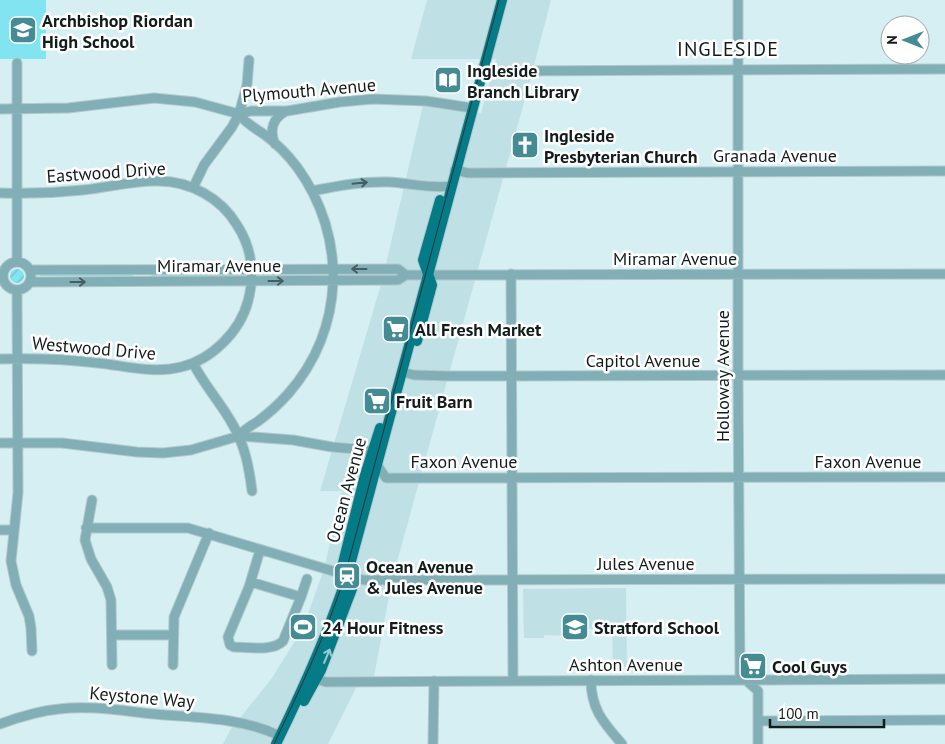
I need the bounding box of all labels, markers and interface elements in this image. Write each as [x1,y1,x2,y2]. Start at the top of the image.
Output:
place label: Archbishop Riordan High School [42,9,193,53]
school or university icon: Archbishop Riordan High School [8,15,38,45]
north arrow [880,15,930,65]
text: N [883,35,901,45]
district label: INGLESIDE [677,36,779,62]
place label: Ingleside Branch Library [467,59,579,103]
library icon: Ingleside Branch Library [433,65,463,95]
street label: Plymouth Avenue [241,73,377,107]
place label: Ingleside Presbyterian Church [544,124,698,168]
church icon: Ingleside Presbyterian Church [510,130,540,160]
street label: Granada Avenue [713,144,837,167]
street label: Eastwood Drive [46,156,166,188]
one-way arrow [351,178,367,188]
street label: Miramar Avenue [613,247,737,270]
street label: Miramar Avenue [157,254,281,277]
one-way arrow [351,264,368,274]
one-way arrow [268,276,284,286]
one-way arrow [70,277,86,287]
street label: Holloway Avenue [711,310,734,442]
supermarket icon: All Fresh Market [381,314,411,344]
place label: All Fresh Market [415,318,542,341]
street label: Westwood Drive [31,331,157,365]
street label: Capitol Avenue [586,349,700,372]
supermarket icon: Fruit Barn [362,386,392,416]
place label: Fruit Barn [396,390,473,413]
street label: Ocean Avenue [321,435,371,545]
street label: Faxon Avenue [410,450,518,473]
street label: Faxon Avenue [814,450,922,473]
street label: Jules Avenue [596,552,695,575]
place label: Ocean Avenue & Jules Avenue [366,555,483,599]
station icon: Ocean Avenue & Jules Avenue [332,561,362,591]
sports icon: 24 Hour Fitness [288,612,318,642]
school or university icon: Stratford School [560,612,590,642]
place label: 24 Hour Fitness [322,616,444,639]
place label: Stratford School [594,616,720,639]
one-way arrow [323,648,332,663]
supermarket icon: Cool Guys [738,651,768,681]
street label: Ashton Avenue [569,653,683,676]
place label: Cool Guys [772,655,848,678]
street label: Keystone Way [89,681,196,713]
scale bar [770,696,884,728]
text: 100 m [778,704,819,723]

